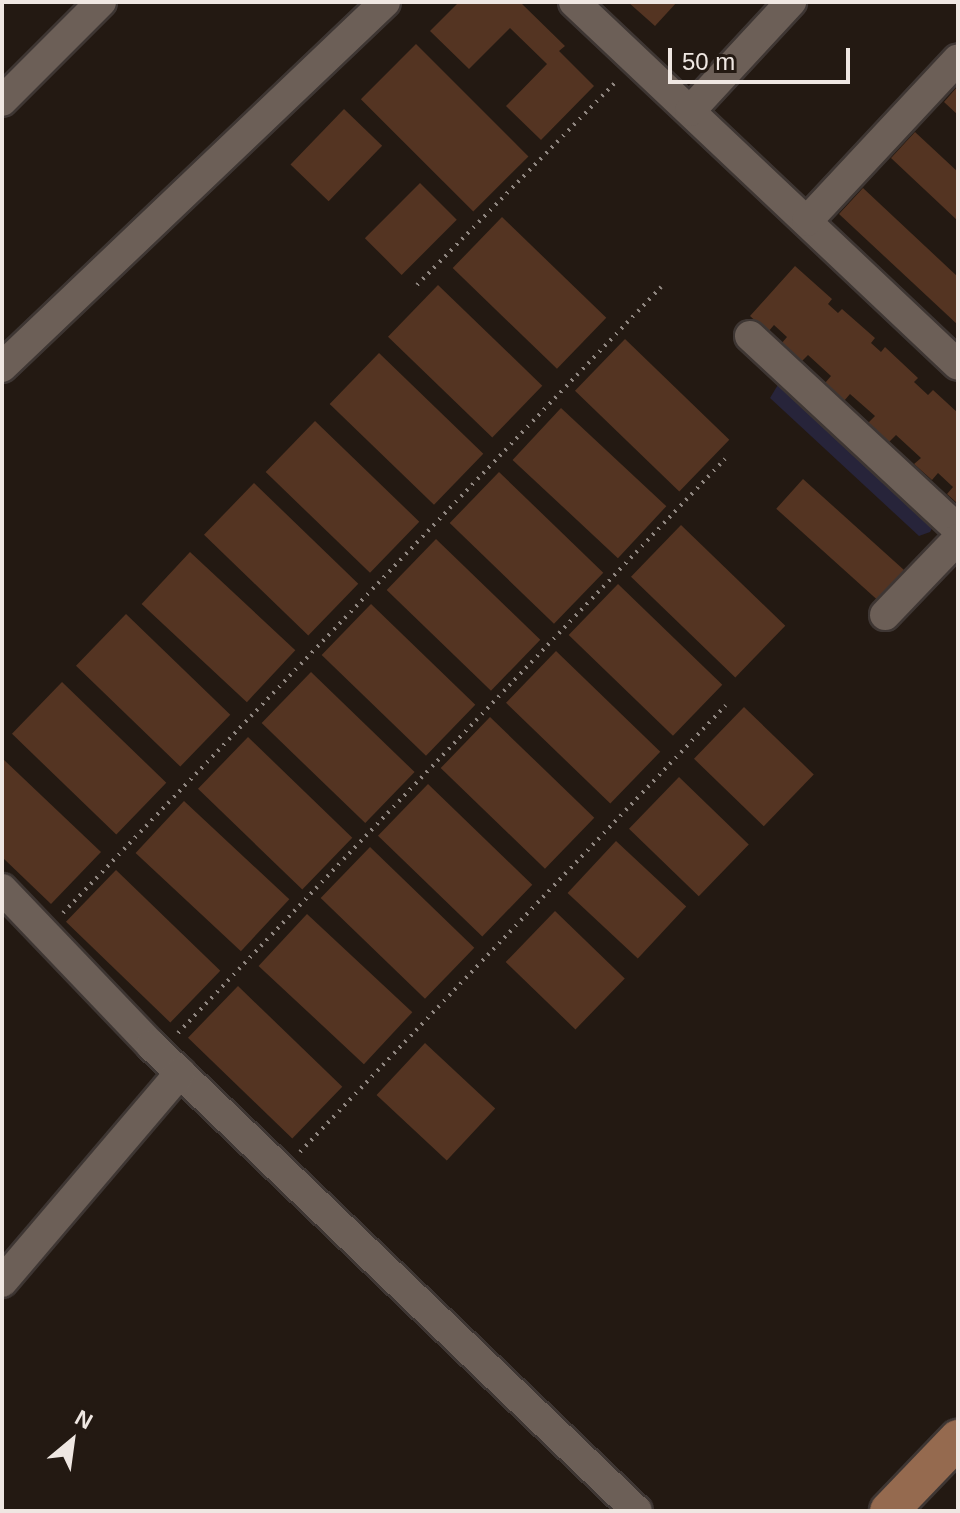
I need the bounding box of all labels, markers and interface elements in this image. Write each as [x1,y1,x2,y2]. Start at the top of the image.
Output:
scale bar [672,32,854,82]
text: 50 m [682,48,735,75]
north arrow [32,1401,112,1481]
text: N [71,1405,97,1434]

